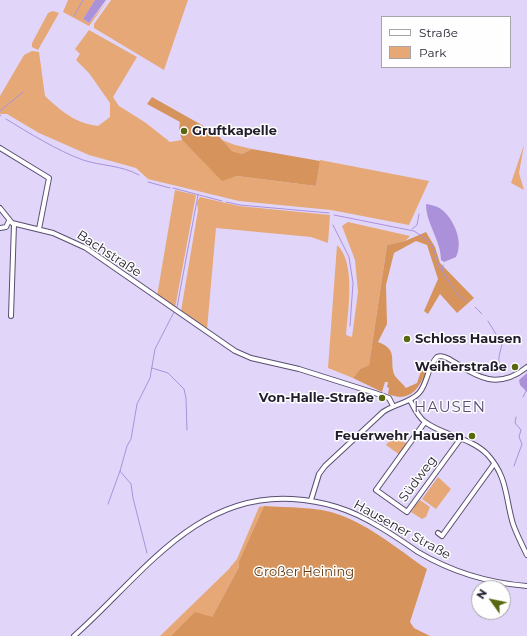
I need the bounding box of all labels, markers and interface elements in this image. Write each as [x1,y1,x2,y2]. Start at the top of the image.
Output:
legend [381,16,511,68]
text: Straße [419,25,458,40]
text: Park [419,45,446,60]
place label: Gruftkapelle [192,123,277,139]
marker: Gruftkapelle [179,126,189,136]
street label: Bachstraße [74,227,144,281]
place label: Schloss Hausen [415,331,521,347]
marker: Schloss Hausen [402,334,412,344]
place label: Weiherstraße [415,359,507,375]
marker: Weiherstraße [510,362,520,372]
place label: Von-Halle-Straße [259,390,374,406]
marker: Von-Halle-Straße [377,393,387,403]
district label: HAUSEN [414,399,486,417]
place label: Feuerwehr Hausen [335,428,464,444]
marker: Feuerwehr Hausen [467,431,477,441]
street label: Südweg [396,453,440,505]
street label: Hausener Straße [351,497,453,563]
park label: Großer Heining [254,564,354,580]
north arrow [471,580,511,620]
text: N [473,586,490,602]

